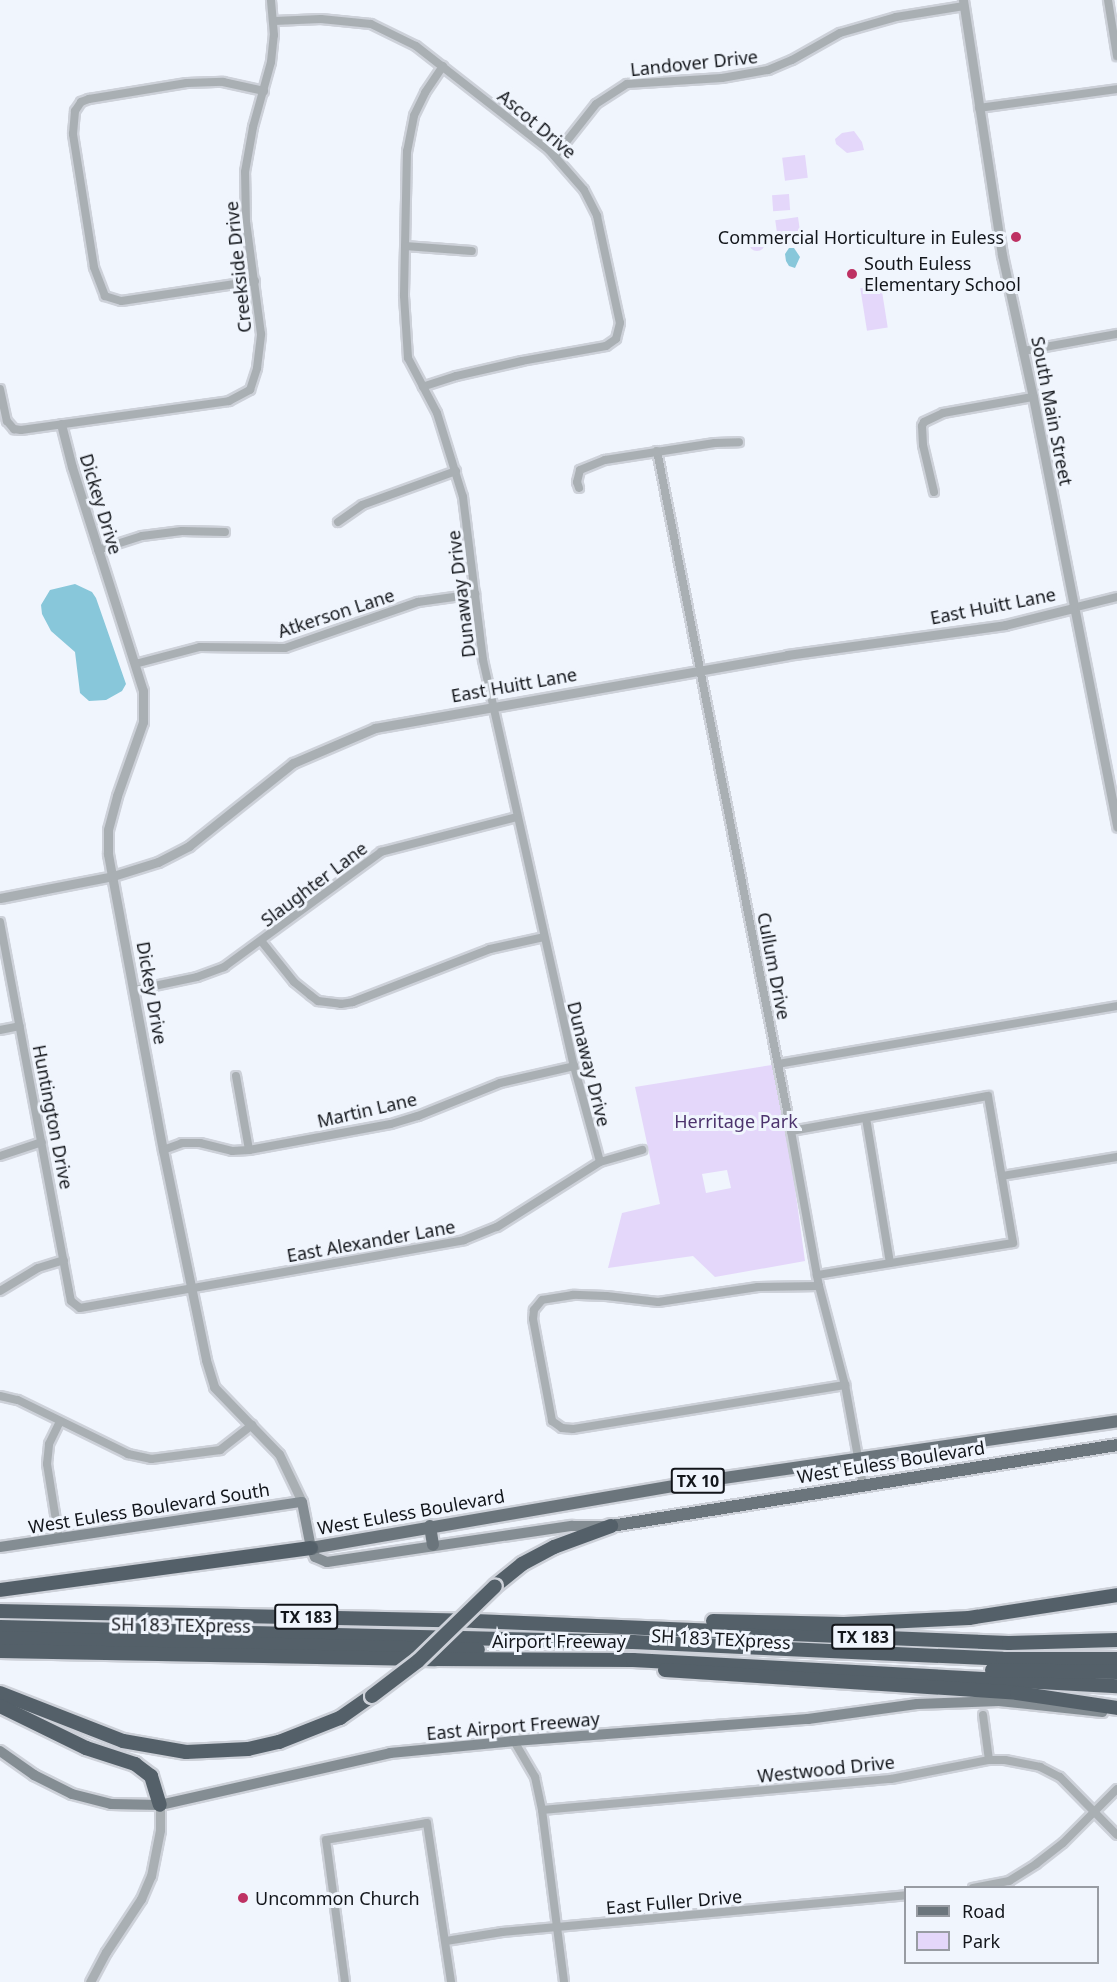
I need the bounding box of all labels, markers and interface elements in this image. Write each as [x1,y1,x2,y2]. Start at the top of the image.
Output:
street label: Landover Drive [629,46,759,80]
street label: Ascot Drive [494,85,580,163]
street label: Creekside Drive [220,200,256,334]
place label: Commercial Horticulture in Euless [718,226,1004,248]
marker: Commercial Horticulture in Euless [1009,230,1023,244]
place label: South Euless Elementary School [864,253,1021,296]
marker: South Euless Elementary School [845,267,859,281]
street label: South Main Street [1027,335,1077,487]
street label: Dickey Drive [75,451,127,557]
street label: Dunaway Drive [442,529,480,659]
street label: East Huitt Lane [928,583,1058,629]
street label: Atkerson Lane [275,584,397,642]
street label: East Huitt Lane [449,663,579,707]
street label: Slaughter Lane [257,837,371,931]
street label: Cullum Drive [753,910,795,1022]
street label: Dickey Drive [132,940,172,1046]
street label: Dunaway Drive [563,999,615,1129]
street label: Huntington Drive [28,1043,78,1191]
street label: Martin Lane [315,1088,419,1132]
park label: Herritage Park [674,1110,798,1132]
street label: East Alexander Lane [285,1216,457,1266]
street label: West Euless Boulevard [796,1436,986,1488]
road number: TX 10 [670,1468,726,1494]
street label: West Euless Boulevard South [27,1478,271,1538]
street label: West Euless Boulevard [316,1485,506,1539]
road number: TX 183 [273,1604,339,1630]
street label: SH 183 TEXpress [111,1613,251,1637]
road number: TX 183 [830,1624,896,1650]
street label: SH 183 TEXpress [651,1625,791,1653]
street label: Airport Freeway [492,1630,626,1652]
street label: East Airport Freeway [425,1708,601,1744]
street label: Westwood Drive [756,1751,896,1787]
street label: East Fuller Drive [605,1885,743,1919]
legend [904,1886,1099,1964]
place label: Uncommon Church [255,1887,420,1909]
marker: Uncommon Church [236,1891,250,1905]
text: Road [962,1899,1005,1923]
text: Park [962,1929,1000,1953]

